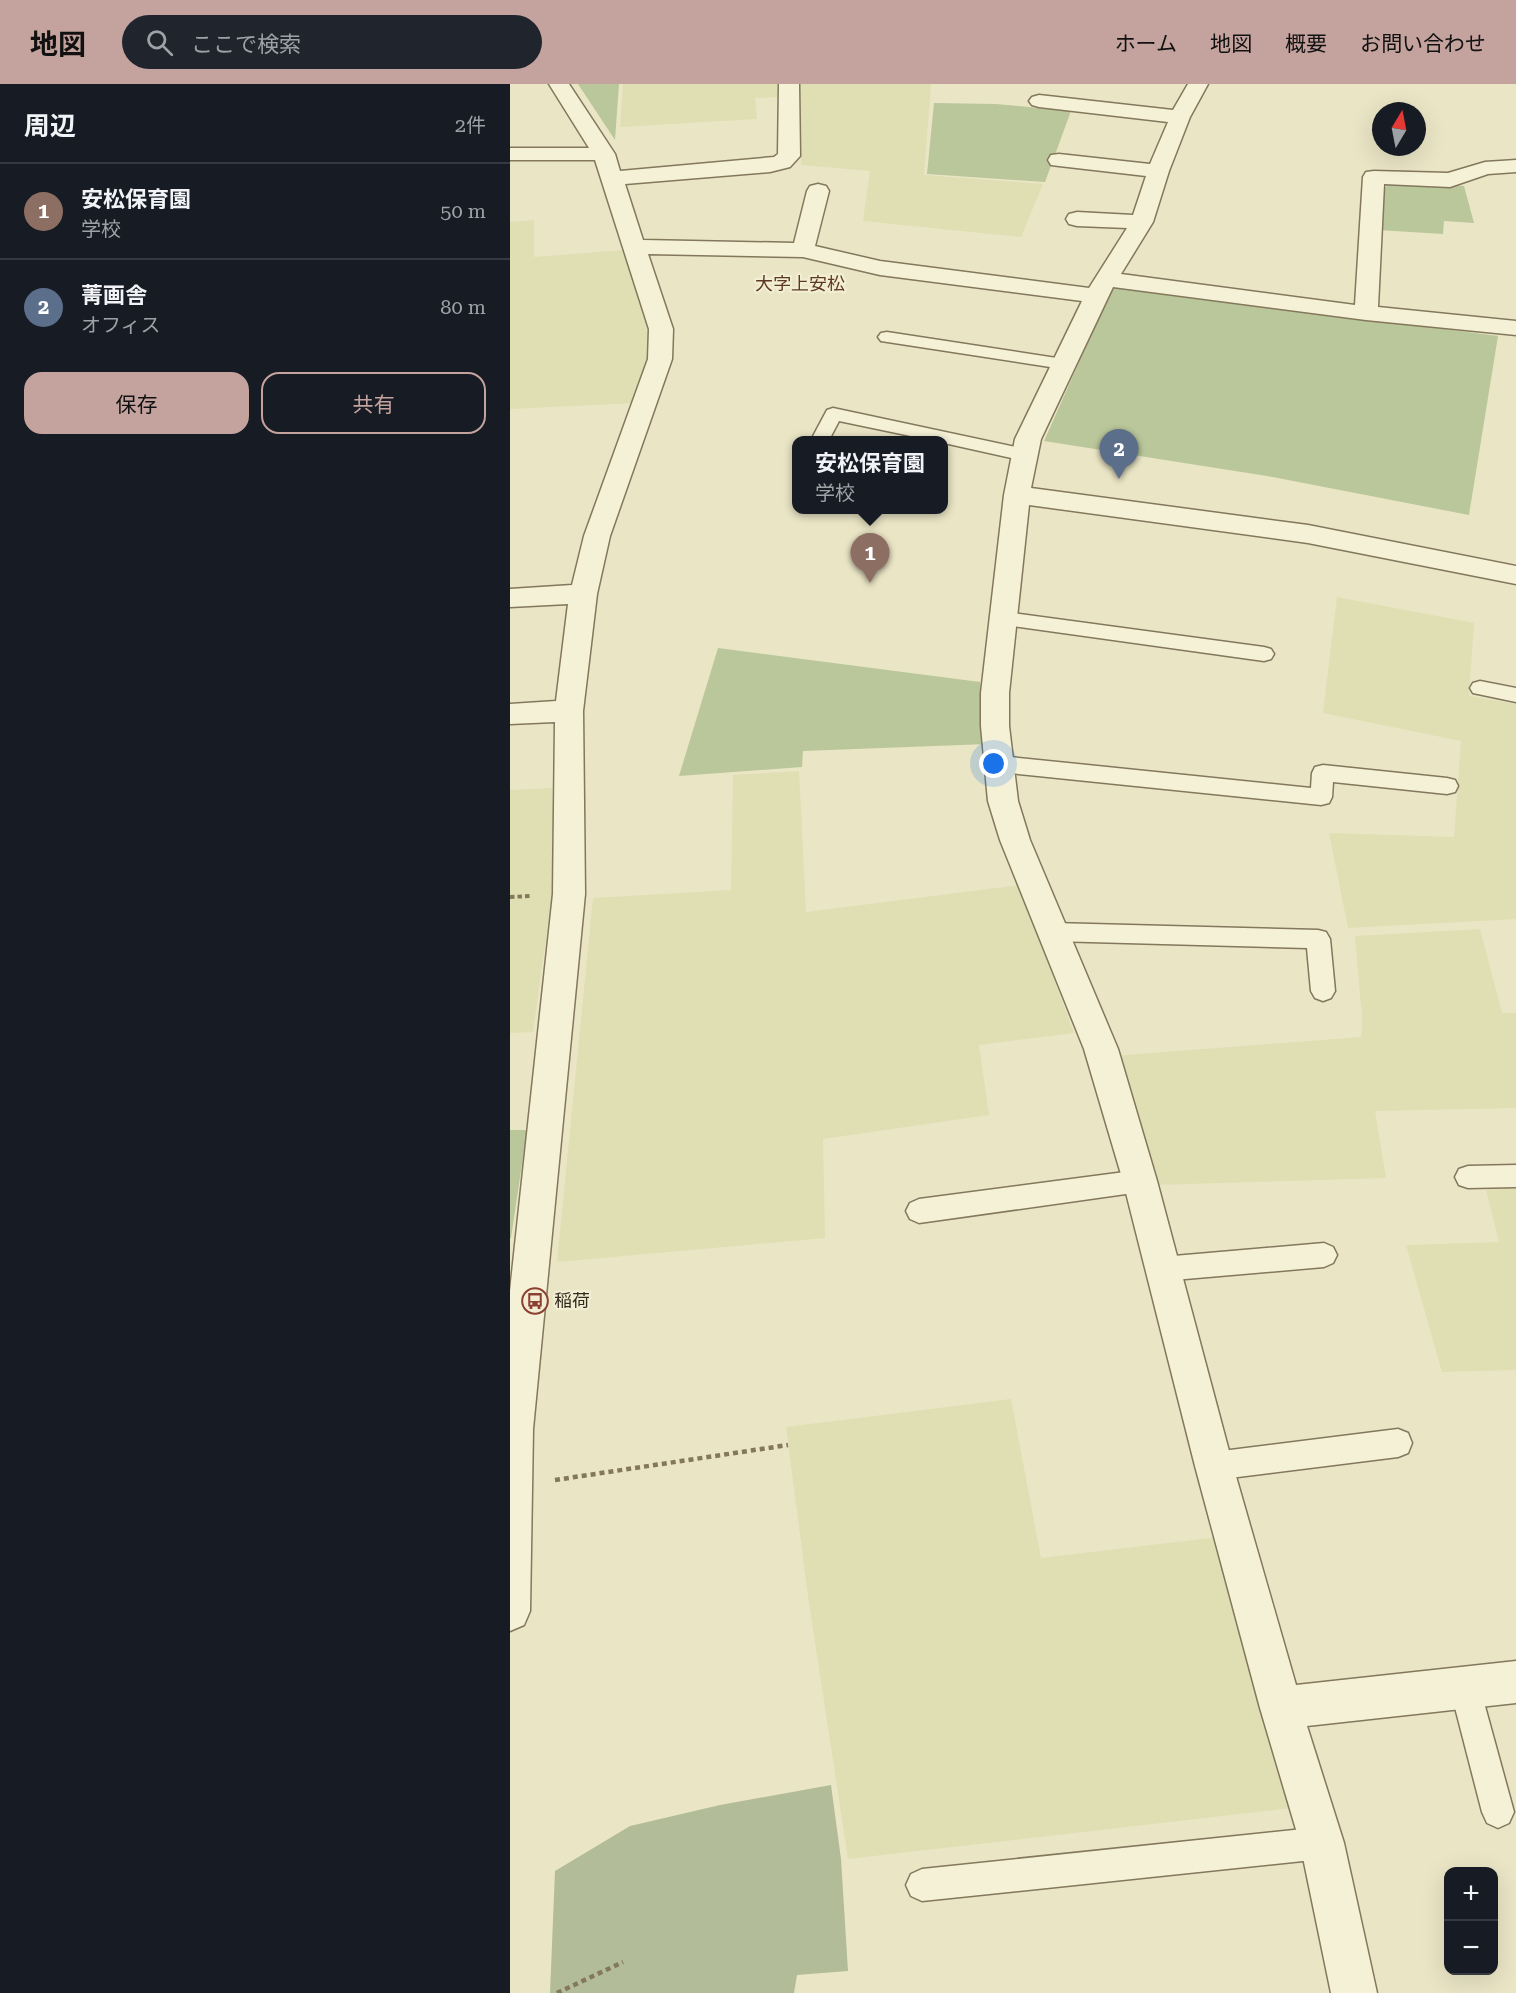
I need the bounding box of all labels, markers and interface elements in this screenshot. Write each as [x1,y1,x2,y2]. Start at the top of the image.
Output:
search box [122,15,542,69]
icon: search [143,26,176,59]
text: 地図 [30,28,86,61]
text: ここで検索 [191,32,301,57]
text: ホーム [1115,32,1177,56]
text: 地図 [1210,32,1252,56]
text: 概要 [1285,32,1327,56]
text: お問い合わせ [1360,32,1486,56]
north arrow [1372,102,1426,156]
text: 周辺 [24,111,76,141]
text: 2件 [455,113,486,137]
text: 安松保育園 [81,187,191,212]
text: 1 [38,199,49,223]
text: 50 m [440,199,486,223]
text: 学校 [81,217,121,241]
district label: 大字上安松 [755,273,845,294]
text: 菁画舎 [81,283,147,308]
text: 2 [38,295,49,319]
text: 80 m [440,295,486,319]
text: オフィス [81,313,161,337]
button: 保存 [24,372,249,434]
button: 共有 [261,372,486,434]
pin: 2 [1100,430,1138,479]
popup [792,436,948,514]
text: 安松保育園 [815,451,925,476]
text: 学校 [815,481,855,505]
pin: 1 [850,534,890,583]
your location [979,749,1008,778]
bus stop icon: 稲荷 [520,1286,550,1316]
place label: 稲荷 [554,1290,590,1311]
map controls [1444,1867,1498,1975]
button: + [1444,1867,1498,1921]
button: − [1444,1921,1498,1975]

